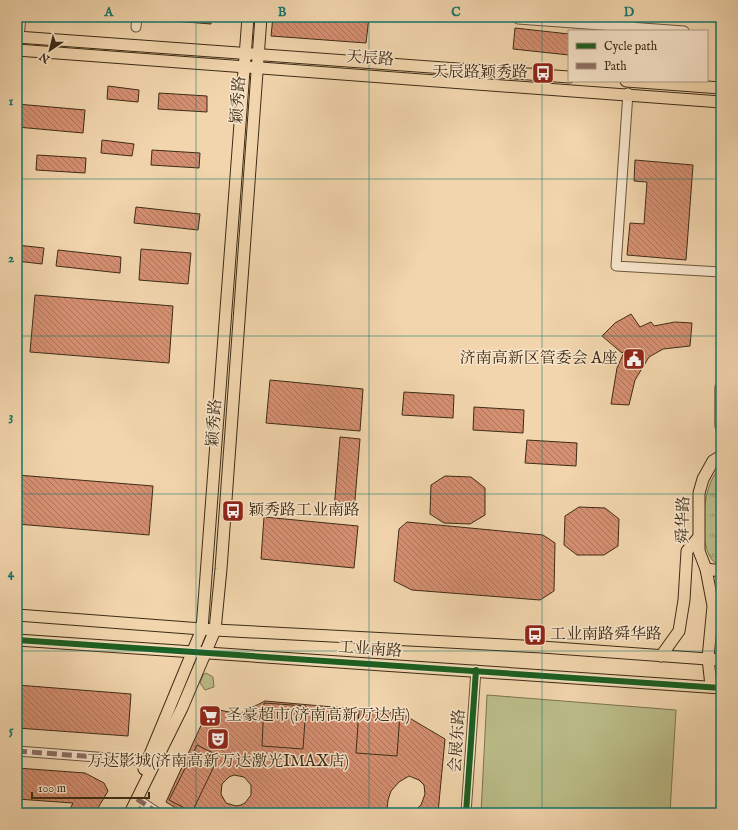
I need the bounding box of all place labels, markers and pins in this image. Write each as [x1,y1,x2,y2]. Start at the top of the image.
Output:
bus stop icon: 天辰路颖秀路 [530,60,556,86]
place label: 天辰路颖秀路 [432,63,528,83]
public building icon: 济南高新区管委会 A座 [621,346,647,372]
place label: 济南高新区管委会 A座 [460,349,618,369]
bus stop icon: 颖秀路工业南路 [220,498,246,524]
place label: 颖秀路工业南路 [248,501,360,521]
bus stop icon: 工业南路舜华路 [522,622,548,648]
place label: 工业南路舜华路 [550,625,662,645]
supermarket icon: 圣豪超市(济南高新万达店) [197,703,223,729]
place label: 圣豪超市(济南高新万达店) [226,706,410,726]
theatre icon: 万达影城(济南高新万达激光IMAX店) [205,726,231,752]
place label: 万达影城(济南高新万达激光IMAX店) [87,752,349,772]

